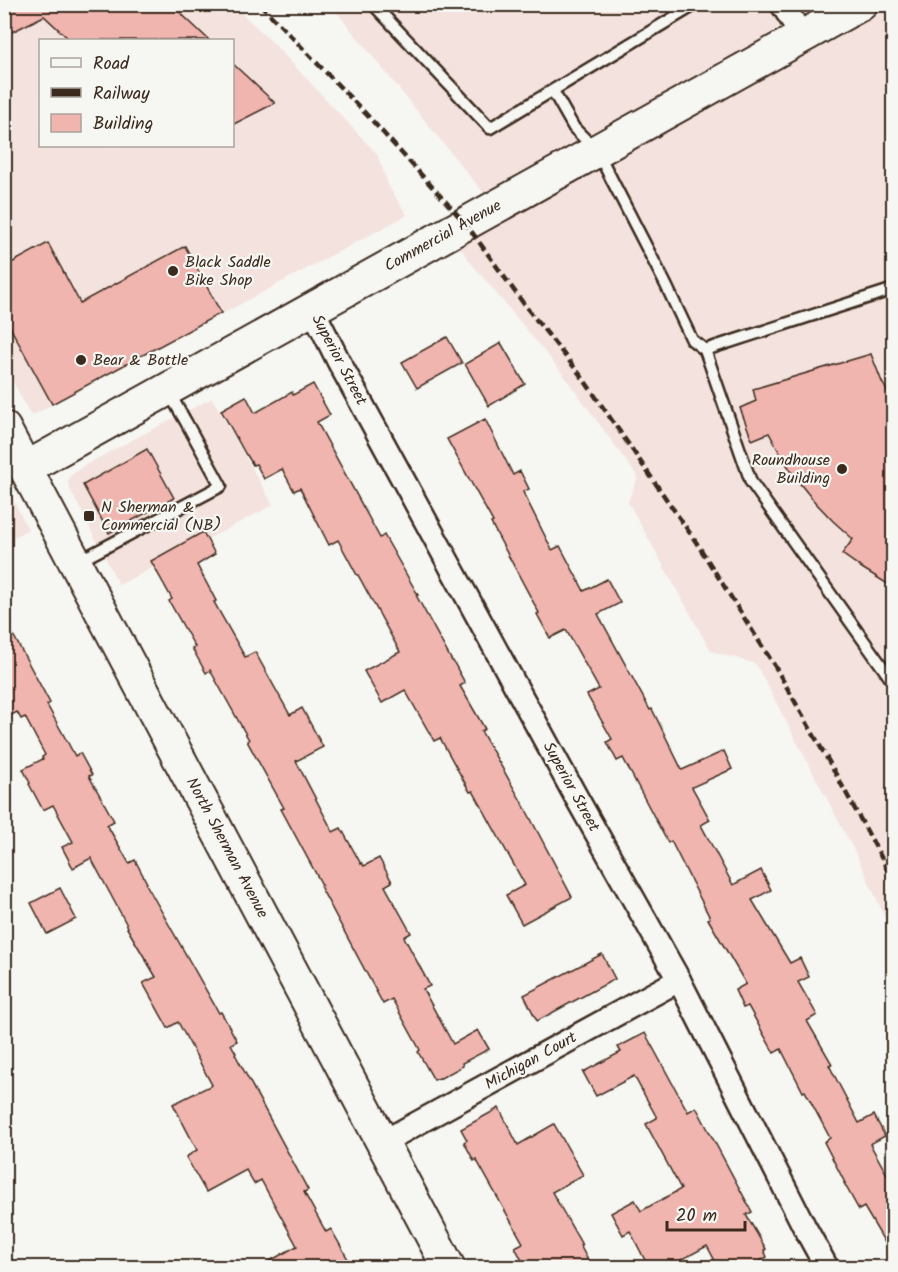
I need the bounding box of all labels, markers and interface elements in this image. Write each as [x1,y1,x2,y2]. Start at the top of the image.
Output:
legend [39,39,234,147]
text: Road [93,50,130,79]
text: Railway [93,80,150,109]
text: Building [93,110,153,139]
street label: Commercial Avenue [380,193,506,279]
place label: Black Saddle Bike Shop [185,250,271,293]
marker: Black Saddle Bike Shop [166,264,180,278]
street label: Superior Street [305,310,374,411]
place label: Bear & Bottle [93,348,188,373]
marker: Bear & Bottle [74,353,88,367]
place label: Roundhouse Building [752,448,830,491]
marker: Roundhouse Building [835,462,849,476]
place label: N Sherman & Commercial (NB) [101,495,221,538]
marker: N Sherman & Commercial (NB) [82,509,96,523]
street label: Superior Street [536,737,606,837]
street label: North Sherman Avenue [179,773,275,923]
street label: Michigan Court [480,1025,582,1097]
scale bar [667,1194,745,1232]
text: 20 m [676,1202,717,1231]

